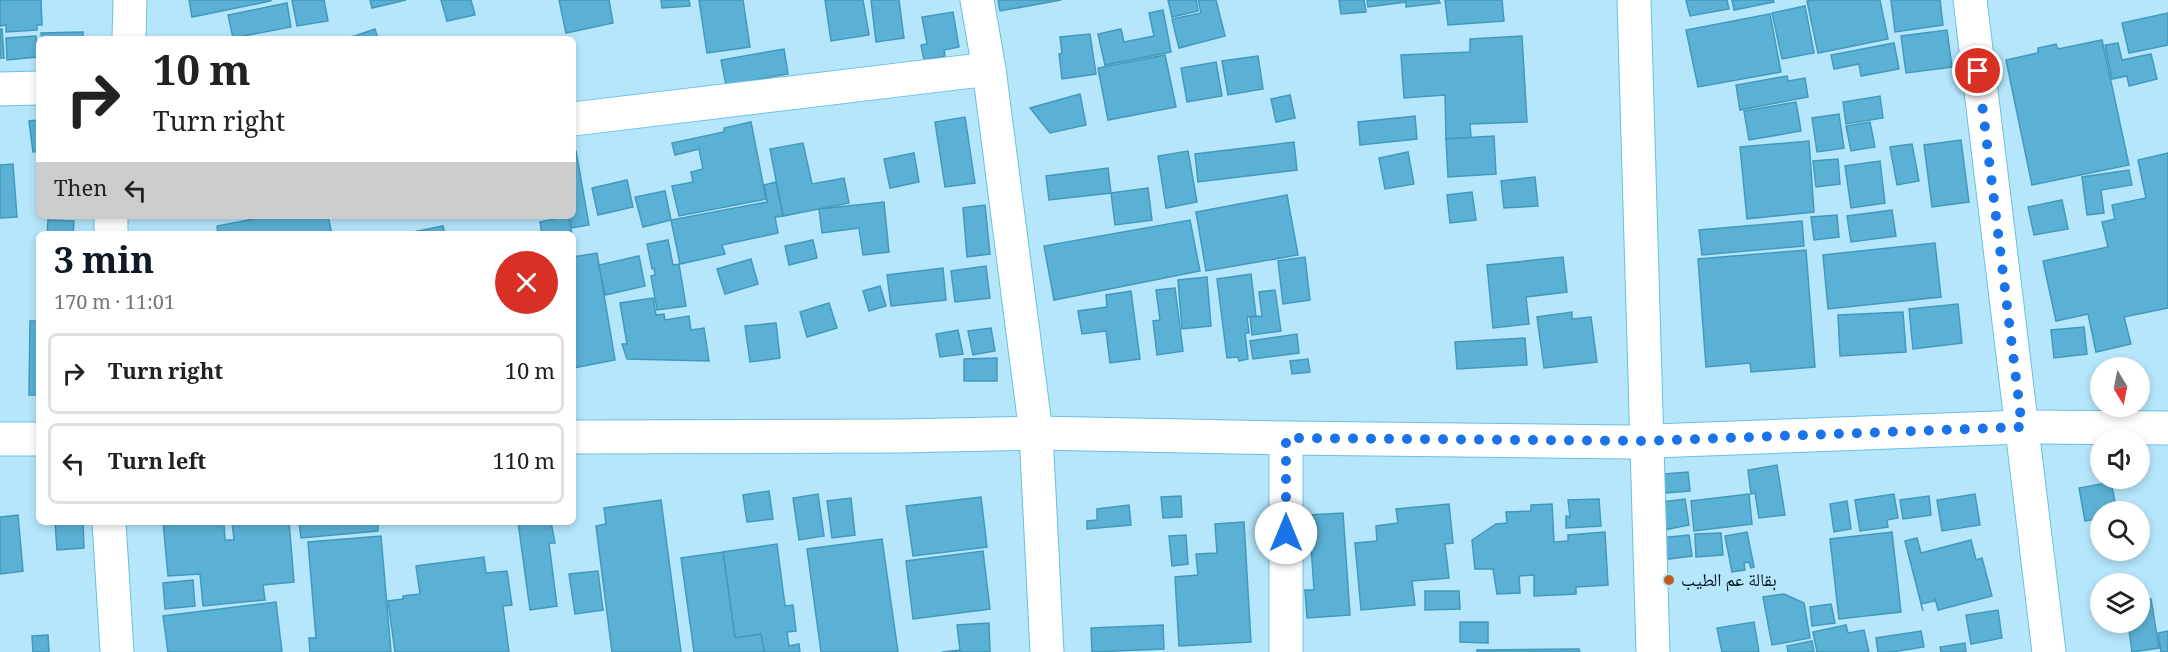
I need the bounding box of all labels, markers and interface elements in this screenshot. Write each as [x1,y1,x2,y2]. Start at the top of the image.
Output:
text: 10 m [153,40,251,112]
pin [1952,45,2003,96]
icon: arrive [1961,54,1994,87]
icon: right [54,60,132,138]
text: Turn right [153,102,285,148]
text: Then [54,172,107,210]
icon: left [119,174,152,207]
text: 3 min [54,235,154,296]
button: close [495,251,558,314]
text: 170 m · 11:01 [54,288,175,322]
text: Turn right [108,355,223,393]
text: 10 m [505,355,555,393]
icon: right [57,357,90,390]
north arrow [2090,357,2150,417]
map controls [2090,357,2150,633]
button: sound [2090,429,2150,489]
text: Turn left [108,445,206,483]
text: 110 m [492,445,555,483]
icon: left [57,447,90,480]
position arrow [1254,501,1318,565]
button: search [2090,501,2150,561]
place label: بقالة عم الطيب [1681,567,1777,597]
marker: بقالة عم الطيب [1662,573,1676,587]
button: layers [2090,573,2150,633]

